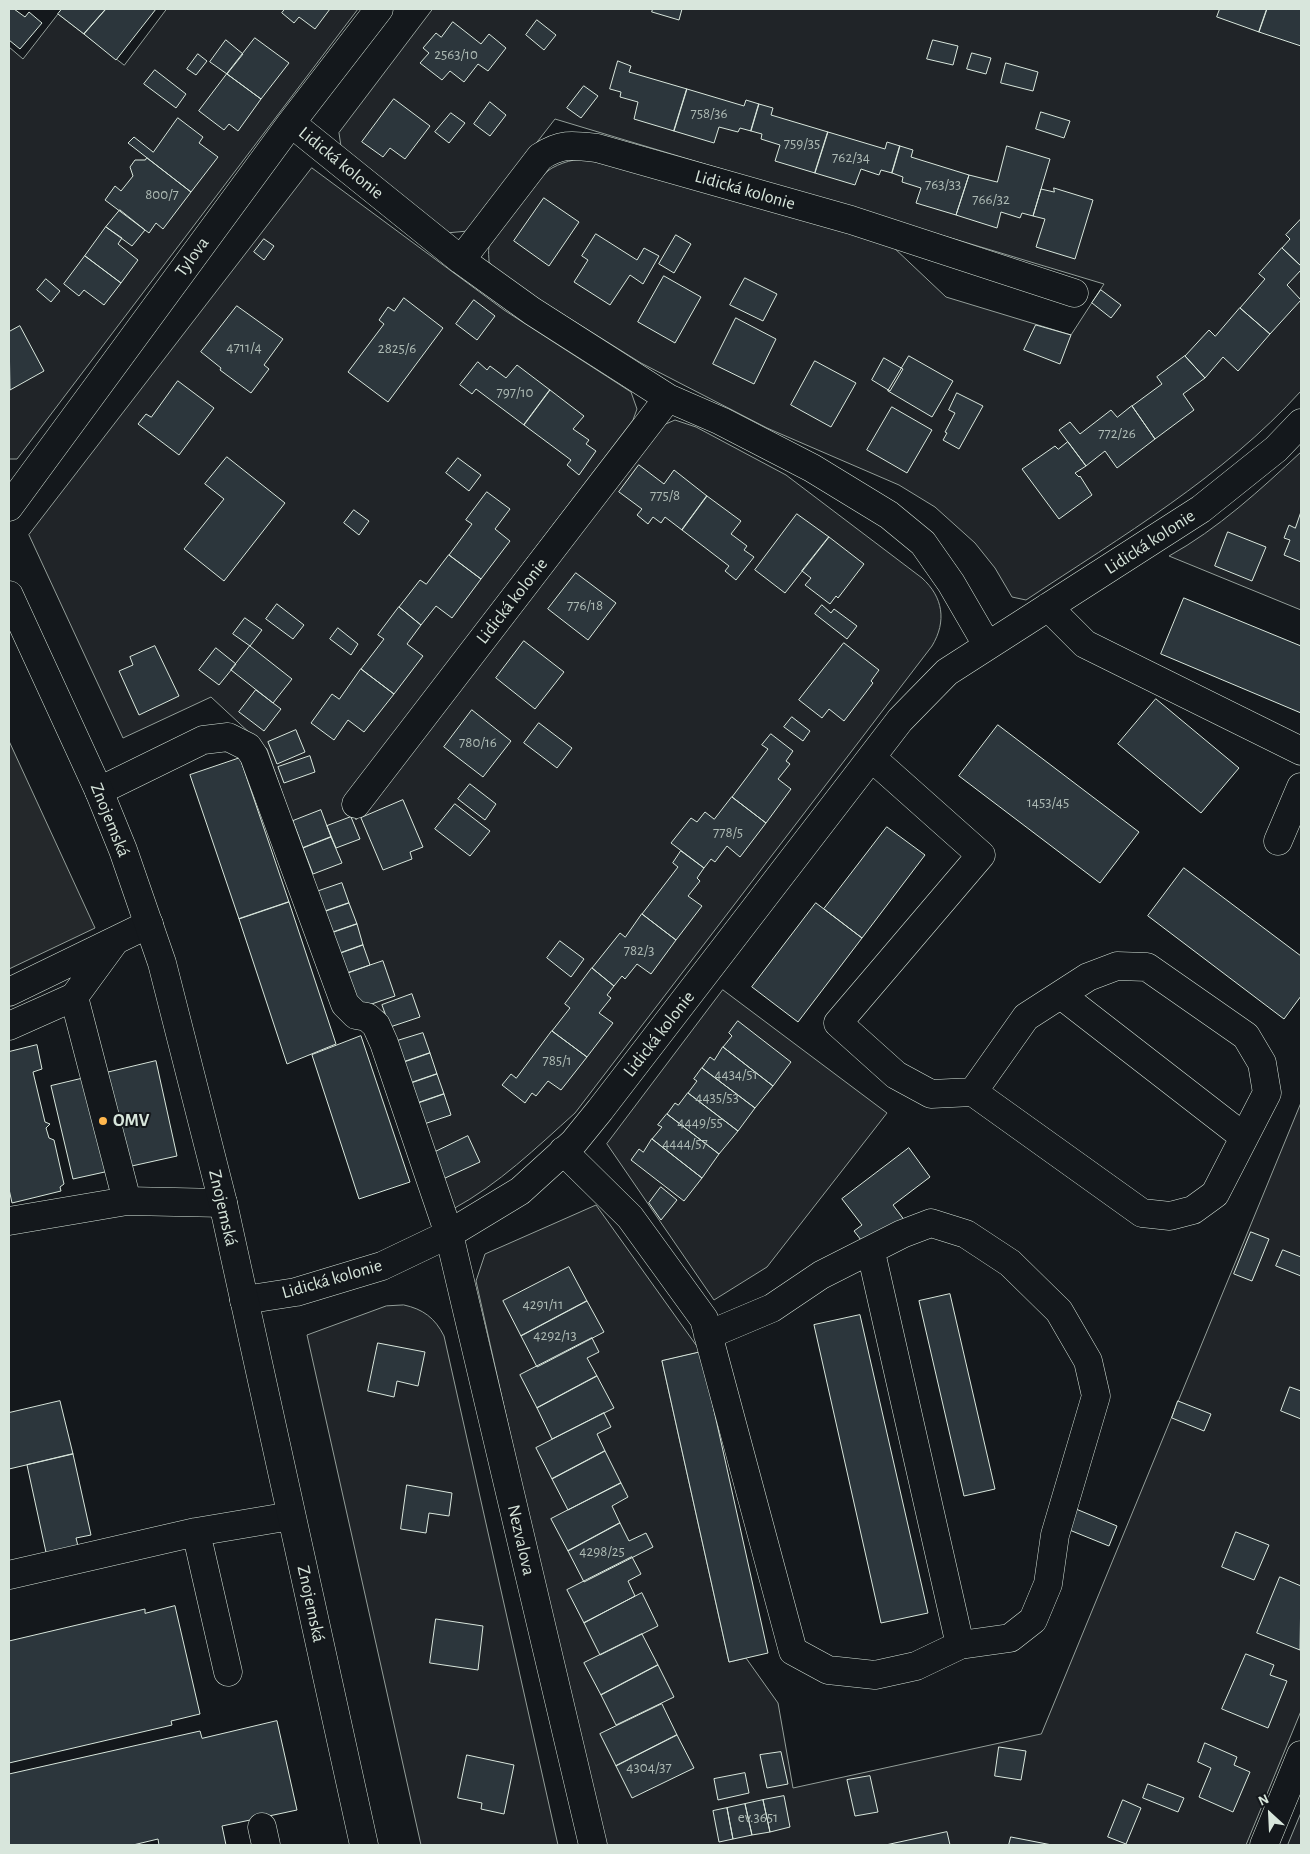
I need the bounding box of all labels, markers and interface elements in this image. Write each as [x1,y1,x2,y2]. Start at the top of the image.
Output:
house number: 2563/10 [434,45,478,63]
house number: 758/36 [690,104,728,122]
street label: Lidická kolonie [294,122,388,204]
house number: 759/35 [784,134,820,152]
house number: 762/34 [832,148,870,166]
street label: Lidická kolonie [692,165,798,215]
house number: 763/33 [925,175,961,193]
house number: 800/7 [145,185,179,203]
house number: 766/32 [972,190,1010,208]
street label: Tylova [170,233,214,281]
house number: 4711/4 [226,338,262,356]
house number: 2825/6 [378,339,416,357]
house number: 797/10 [497,383,533,401]
house number: 772/26 [1098,424,1136,442]
house number: 775/8 [650,486,680,504]
street label: Lidická kolonie [1101,505,1199,579]
street label: Lidická kolonie [472,554,552,648]
house number: 776/18 [567,596,603,614]
house number: 780/16 [459,733,497,751]
street label: Znojemská [85,780,135,860]
house number: 1453/45 [1027,793,1069,811]
house number: 778/5 [713,823,743,841]
house number: 782/3 [624,941,654,959]
street label: Lidická kolonie [619,987,699,1081]
house number: 785/1 [542,1051,572,1069]
house number: 4434/51 [714,1065,758,1083]
house number: 4435/53 [695,1088,739,1106]
place label: OMV [113,1110,149,1132]
house number: 4449/55 [677,1113,723,1131]
marker: OMV [97,1115,109,1127]
house number: 4444/57 [662,1134,708,1152]
street label: Znojemská [204,1168,242,1248]
street label: Lidická kolonie [279,1254,385,1304]
house number: 4291/11 [523,1295,563,1313]
house number: 4292/13 [533,1326,577,1344]
street label: Nezvalova [502,1503,540,1577]
house number: 4298/25 [579,1542,625,1560]
street label: Znojemská [292,1564,330,1644]
house number: 4304/37 [626,1758,672,1776]
north arrow [1245,1789,1295,1839]
text: N [1256,1792,1271,1809]
house number: ev.3651 [738,1808,778,1826]

